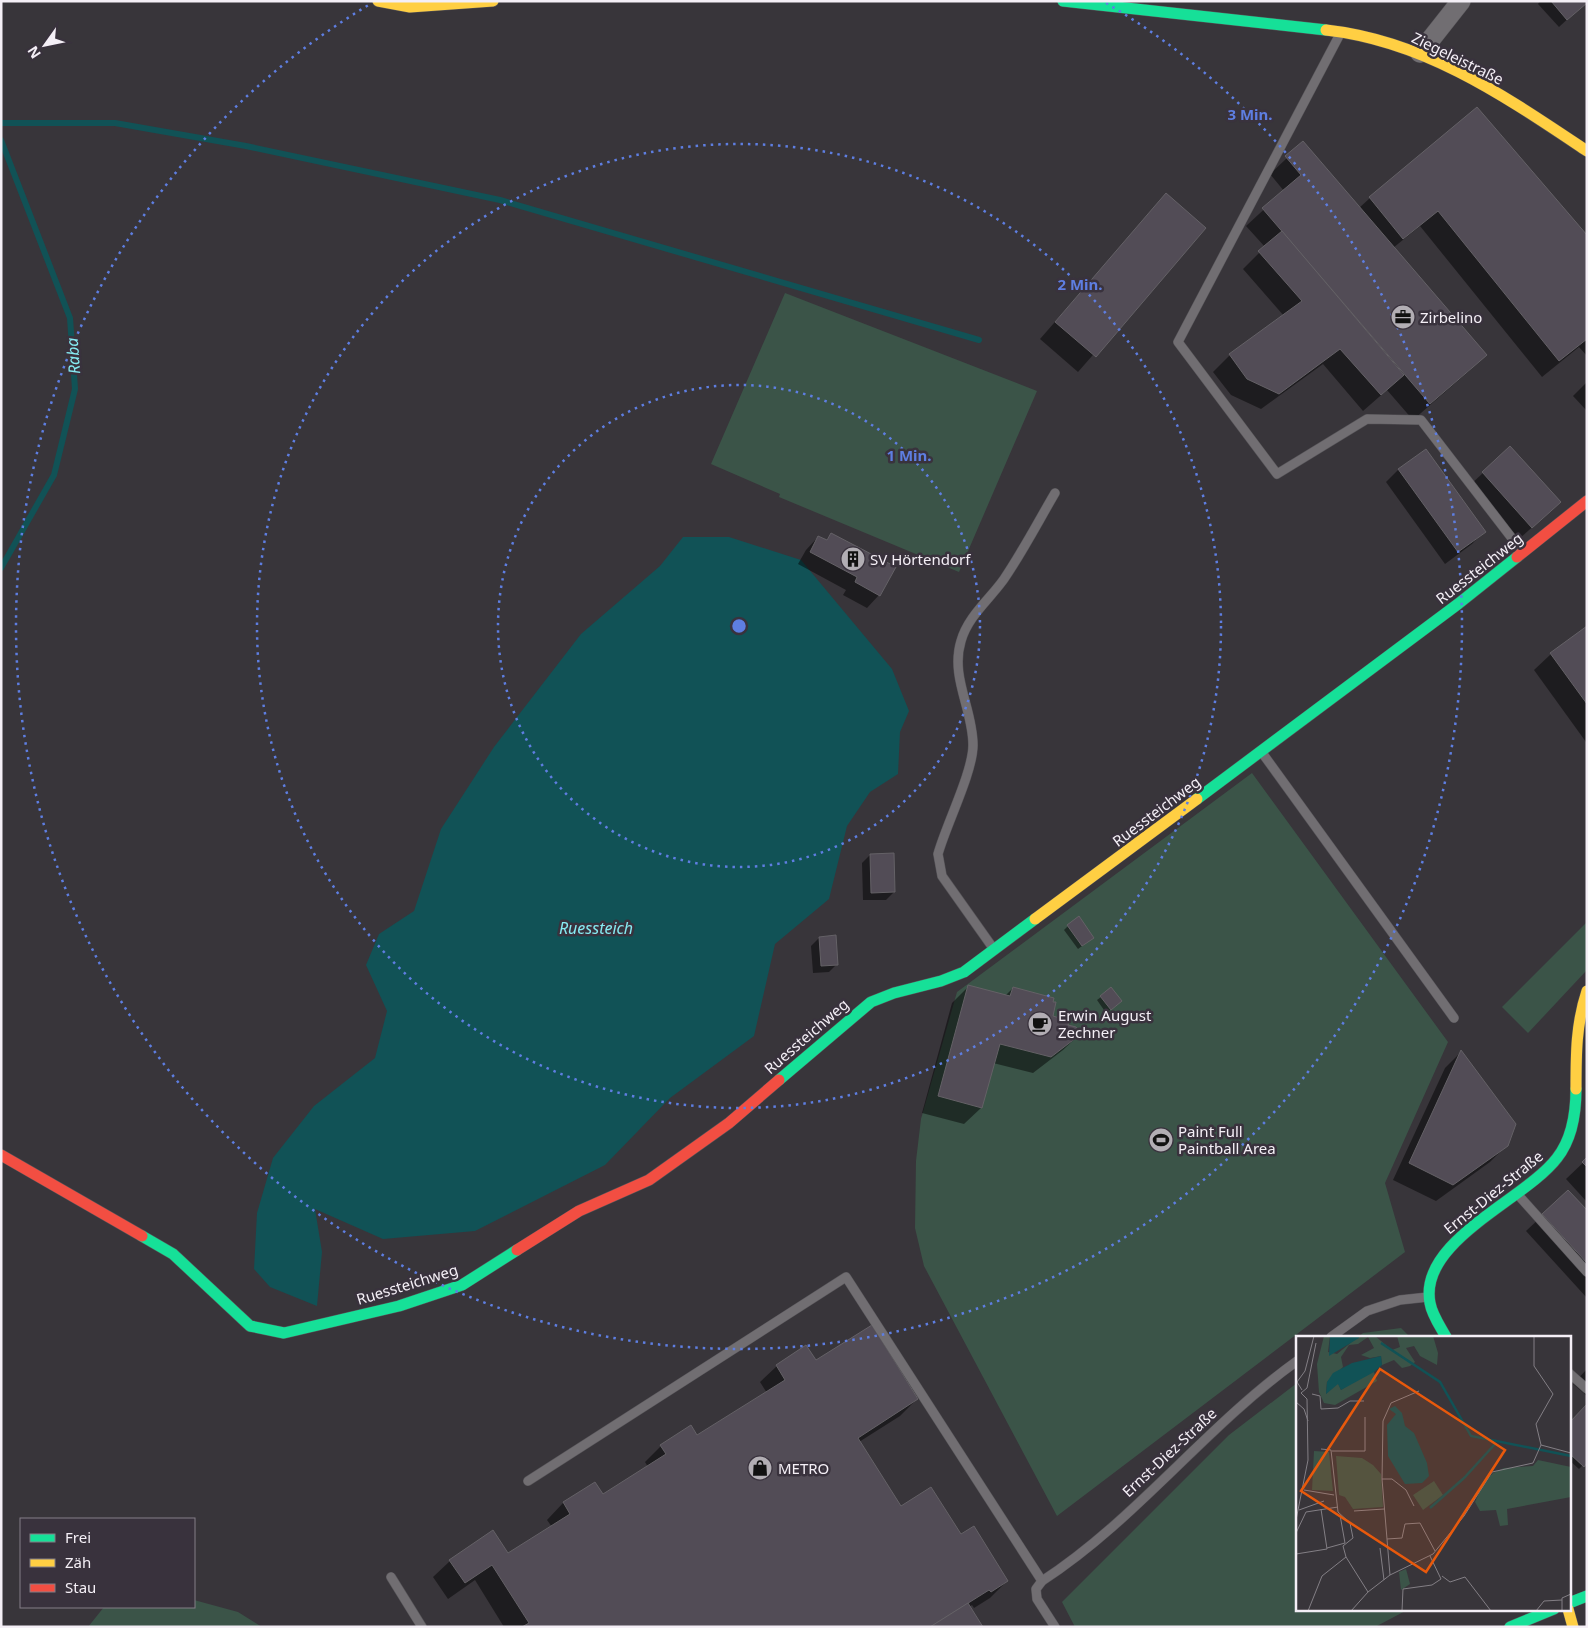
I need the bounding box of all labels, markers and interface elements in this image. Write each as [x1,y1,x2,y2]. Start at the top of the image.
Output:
north arrow [20,20,70,70]
street label: Ziegeleistraße [1409,27,1507,89]
text: N [23,42,45,62]
text: 3 Min. [1227,104,1273,124]
text: 2 Min. [1057,274,1103,294]
office icon: Zirbelino [1390,304,1416,330]
place label: Zirbelino [1420,307,1482,327]
water label: Raba [61,337,85,375]
text: 1 Min. [886,445,932,465]
street label: Ruessteichweg [1431,528,1527,608]
building icon: SV Hörtendorf [840,546,866,572]
place label: SV Hörtendorf [870,549,971,569]
centre of rings [730,617,748,635]
street label: Ruessteichweg [1108,771,1204,851]
water label: Ruessteich [559,917,633,939]
street label: Ruessteichweg [760,994,852,1078]
place label: Erwin August Zechner [1058,1005,1152,1042]
cafe icon: Erwin August Zechner [1027,1011,1053,1037]
place label: Paint Full Paintball Area [1178,1121,1276,1158]
sports icon: Paint Full Paintball Area [1148,1127,1174,1153]
street label: Ernst-Diez-Straße [1439,1146,1547,1238]
street label: Ruessteichweg [354,1259,460,1309]
inset map [1296,1336,1570,1610]
street label: Ernst-Diez-Straße [1118,1403,1220,1501]
shop icon: METRO [747,1455,773,1481]
place label: METRO [778,1458,829,1478]
legend [20,1518,195,1608]
text: Frei [65,1527,91,1547]
text: Zäh [65,1552,91,1572]
text: Stau [65,1577,96,1597]

